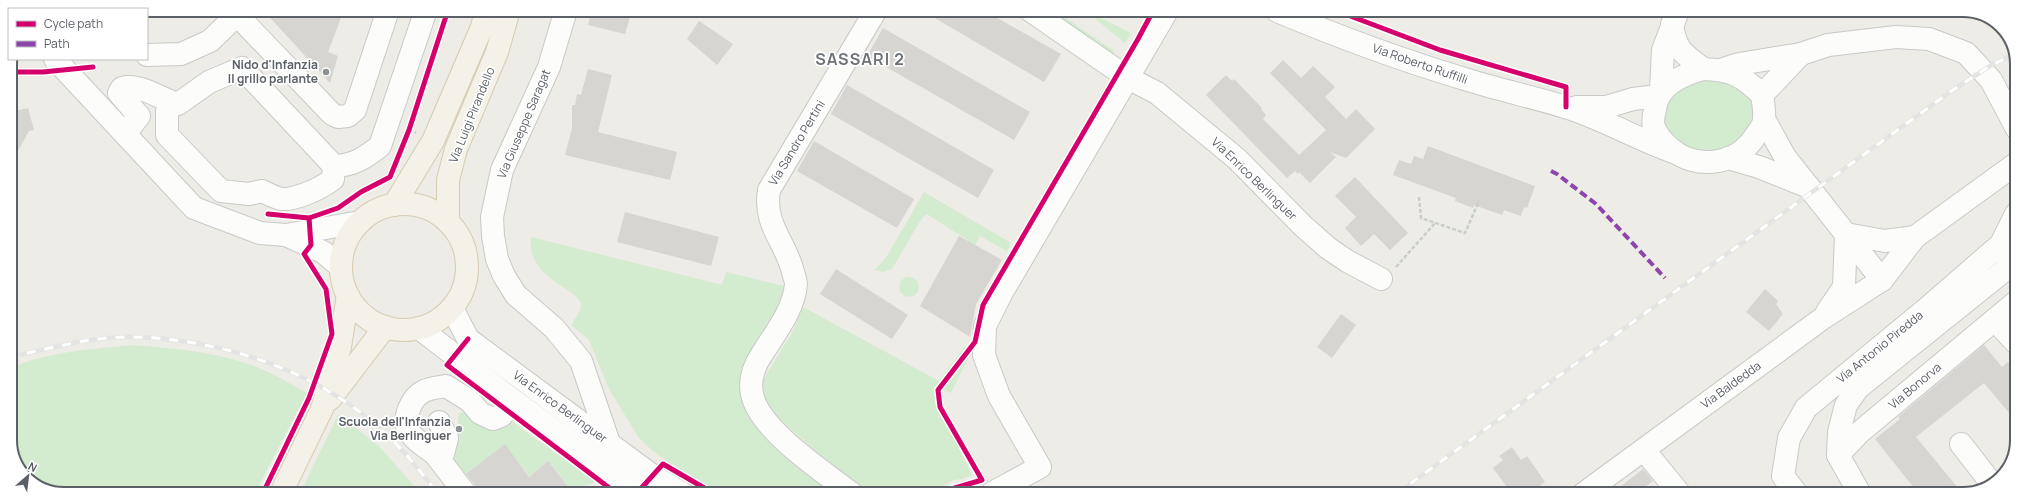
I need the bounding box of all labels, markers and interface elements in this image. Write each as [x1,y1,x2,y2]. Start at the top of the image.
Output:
legend [8,8,148,60]
text: Cycle path [44,15,103,32]
text: Path [44,35,70,52]
street label: Via Roberto Ruffilli [1370,39,1470,88]
district label: SASSARI 2 [815,48,905,70]
place label: Nido d'Infanzia Il grillo parlante [228,56,318,87]
street label: Via Luigi Pirandello [445,64,499,165]
street label: Via Giuseppe Saragat [493,66,554,181]
marker: Nido d'Infanzia Il grillo parlante [321,67,331,77]
street label: Via Sandro Pertini [764,97,829,189]
street label: Via Enrico Berlinguer [1208,133,1301,224]
street label: Via Antonio Piredda [1833,306,1927,387]
street label: Via Baldedda [1697,357,1764,412]
street label: Via Bonorva [1885,358,1945,413]
street label: Via Enrico Berlinguer [510,367,612,447]
place label: Scuola dell'Infanzia Via Berlinguer [338,413,451,444]
marker: Scuola dell'Infanzia Via Berlinguer [454,424,464,434]
north arrow [8,456,48,496]
text: N [26,458,40,475]

